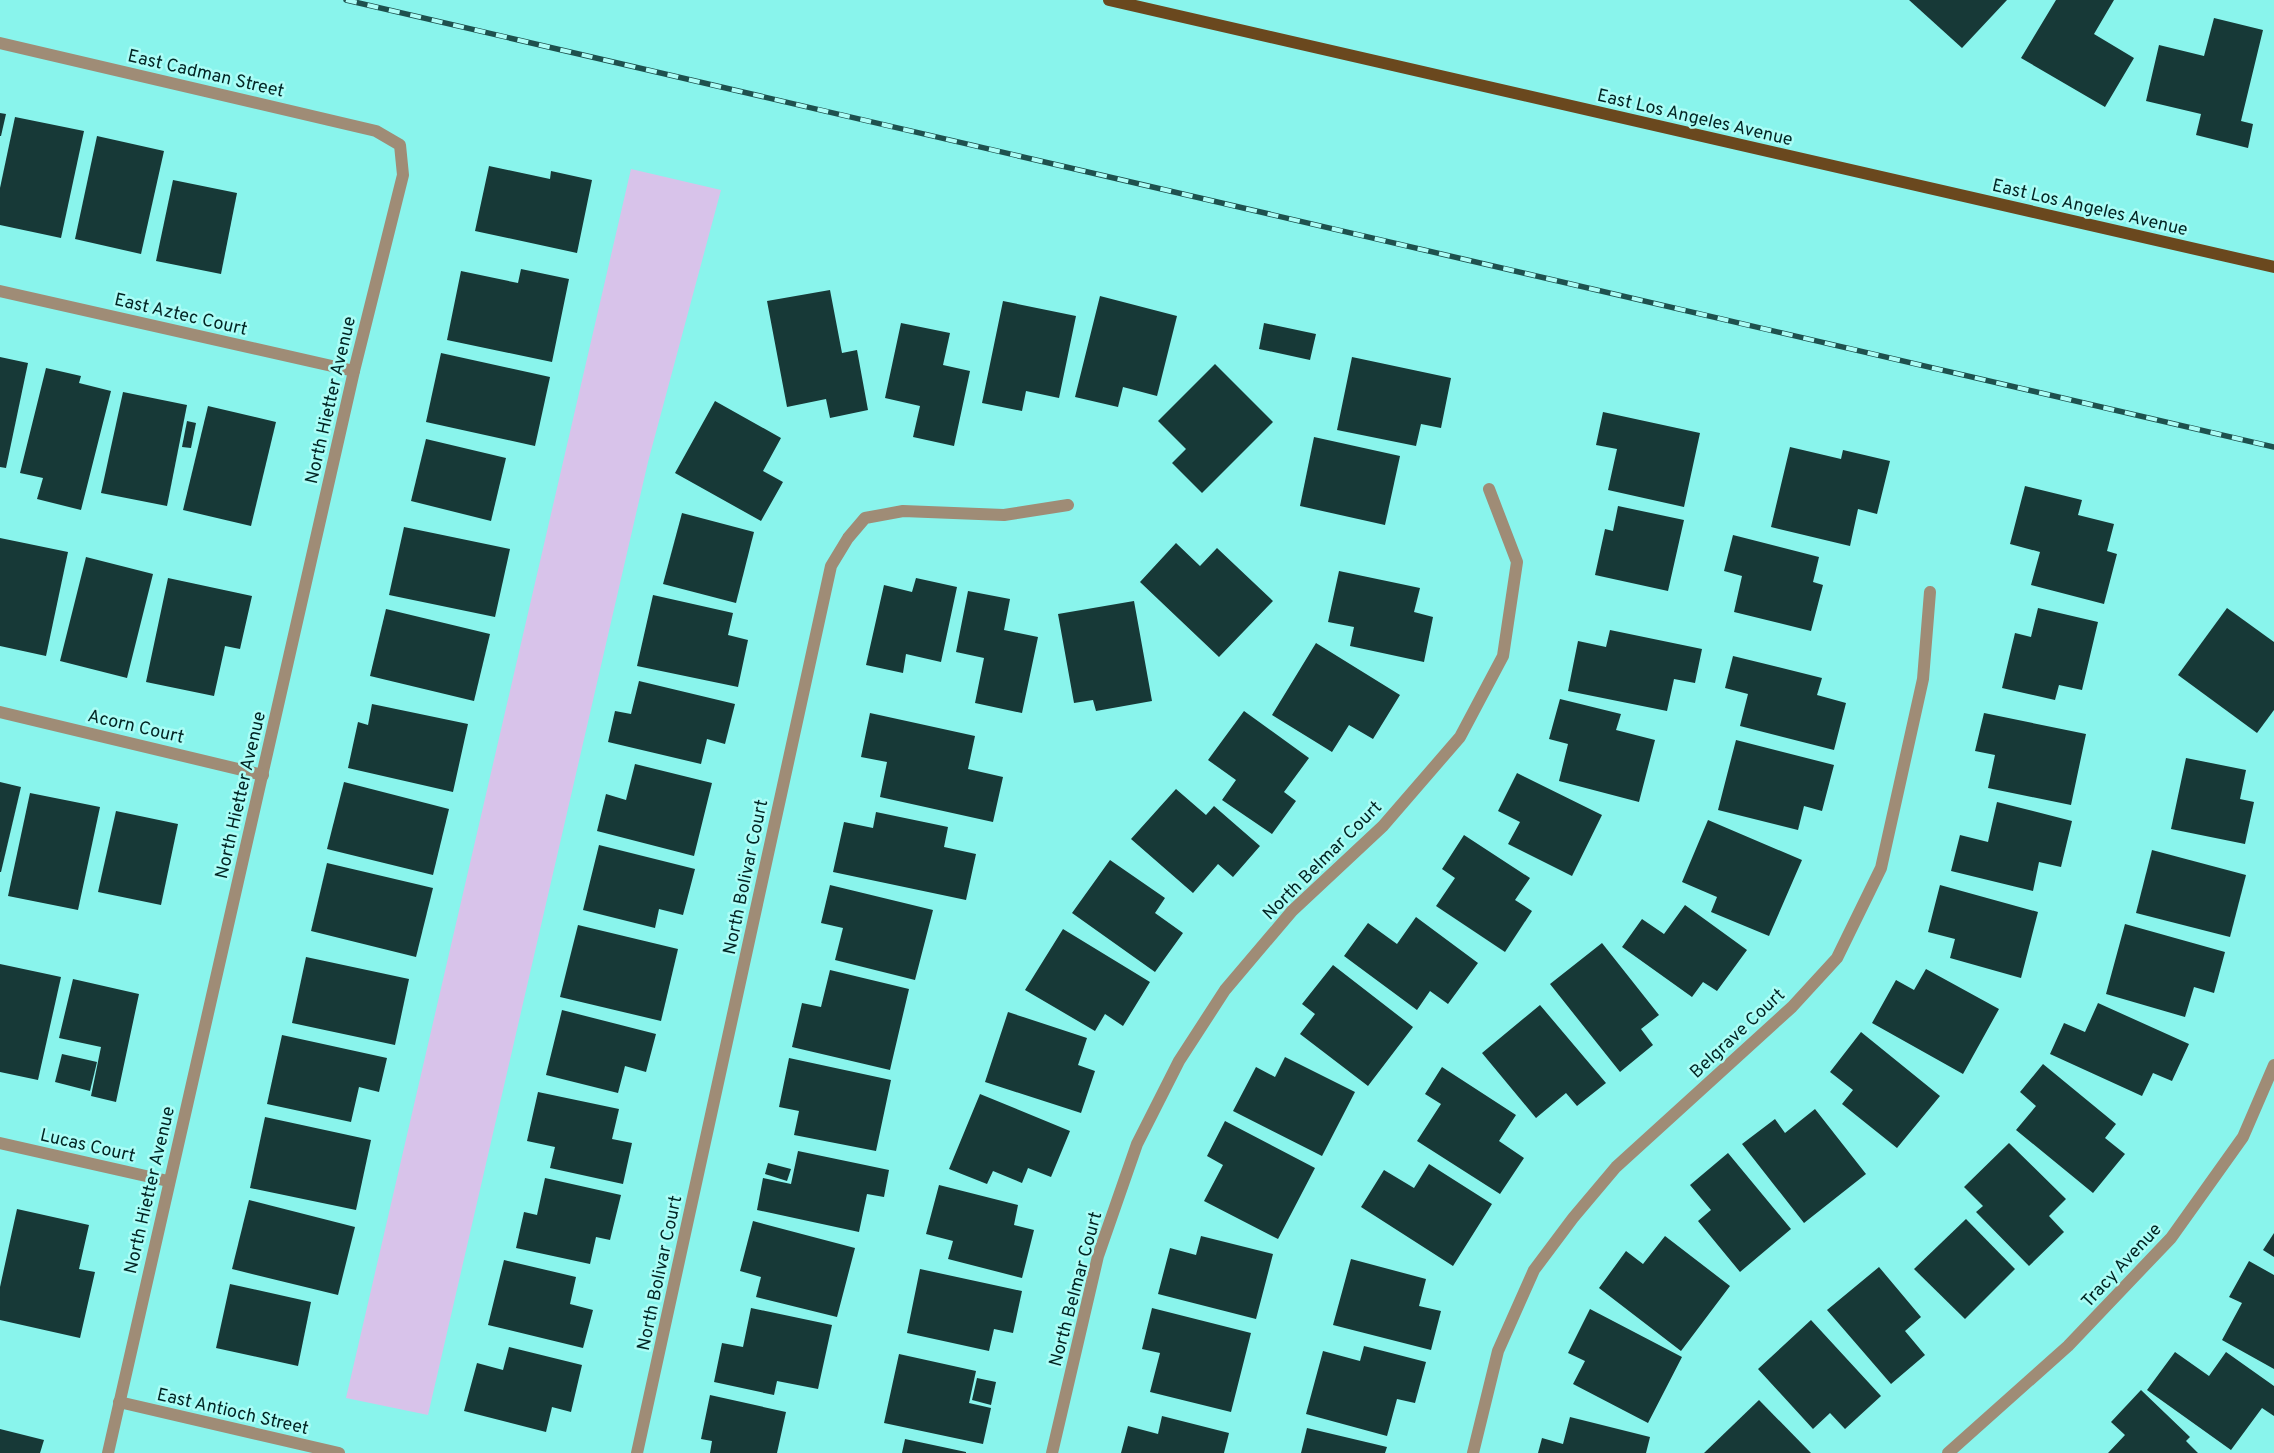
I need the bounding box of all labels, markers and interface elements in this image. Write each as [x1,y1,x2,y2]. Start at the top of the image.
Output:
street label: East Cadman Street [125,45,286,104]
street label: East Los Angeles Avenue [1595,85,1795,152]
street label: East Los Angeles Avenue [1990,175,2190,242]
street label: East Aztec Court [112,289,250,342]
street label: North Hietter Avenue [301,314,362,486]
street label: Acorn Court [85,705,186,750]
street label: North Hietter Avenue [211,709,272,881]
street label: North Belmar Court [1259,797,1388,926]
street label: North Bolivar Court [719,798,774,957]
street label: Belgrave Court [1686,984,1790,1084]
street label: North Hietter Avenue [120,1104,181,1276]
street label: Lucas Court [38,1124,138,1169]
street label: North Bolivar Court [633,1194,688,1353]
street label: North Belmar Court [1045,1209,1108,1369]
street label: Tracy Avenue [2077,1219,2167,1313]
street label: East Antioch Street [155,1384,311,1441]

